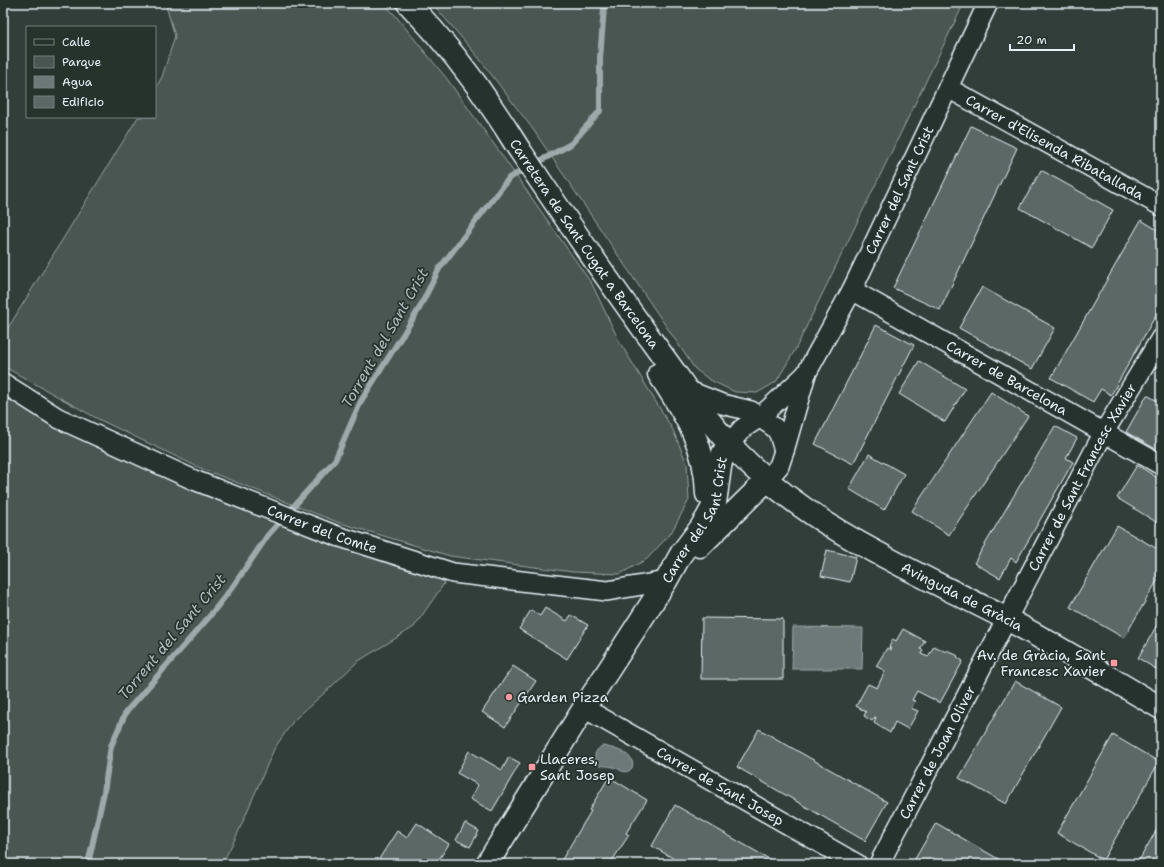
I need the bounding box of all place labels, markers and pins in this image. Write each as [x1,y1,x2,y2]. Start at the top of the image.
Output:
place label: Av. de Gràcia, Sant Francesc Xavier [977,646,1106,680]
marker: Av. de Gràcia, Sant Francesc Xavier [1109,658,1119,668]
place label: Garden Pizza [517,688,609,706]
marker: Garden Pizza [504,692,514,702]
place label: Llaceres, Sant Josep [540,750,615,784]
marker: Llaceres, Sant Josep [527,762,537,772]

